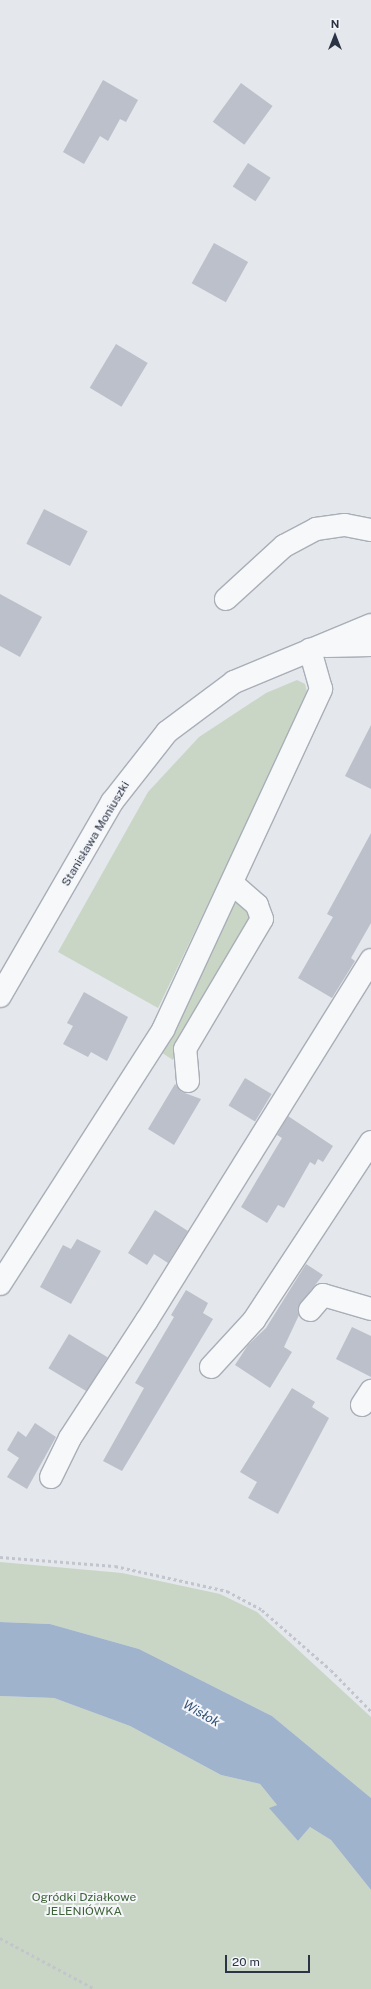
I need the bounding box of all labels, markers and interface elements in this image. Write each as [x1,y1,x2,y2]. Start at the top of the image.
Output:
north arrow [315,16,355,56]
text: N [331,18,339,30]
street label: Stanisława Moniuszki [59,779,133,889]
water label: Wisłok [180,1697,222,1731]
park label: Ogródki Działkowe JELENIÓWKA [32,1891,136,1919]
scale bar [227,1947,312,1973]
text: 20 m [232,1955,260,1969]

